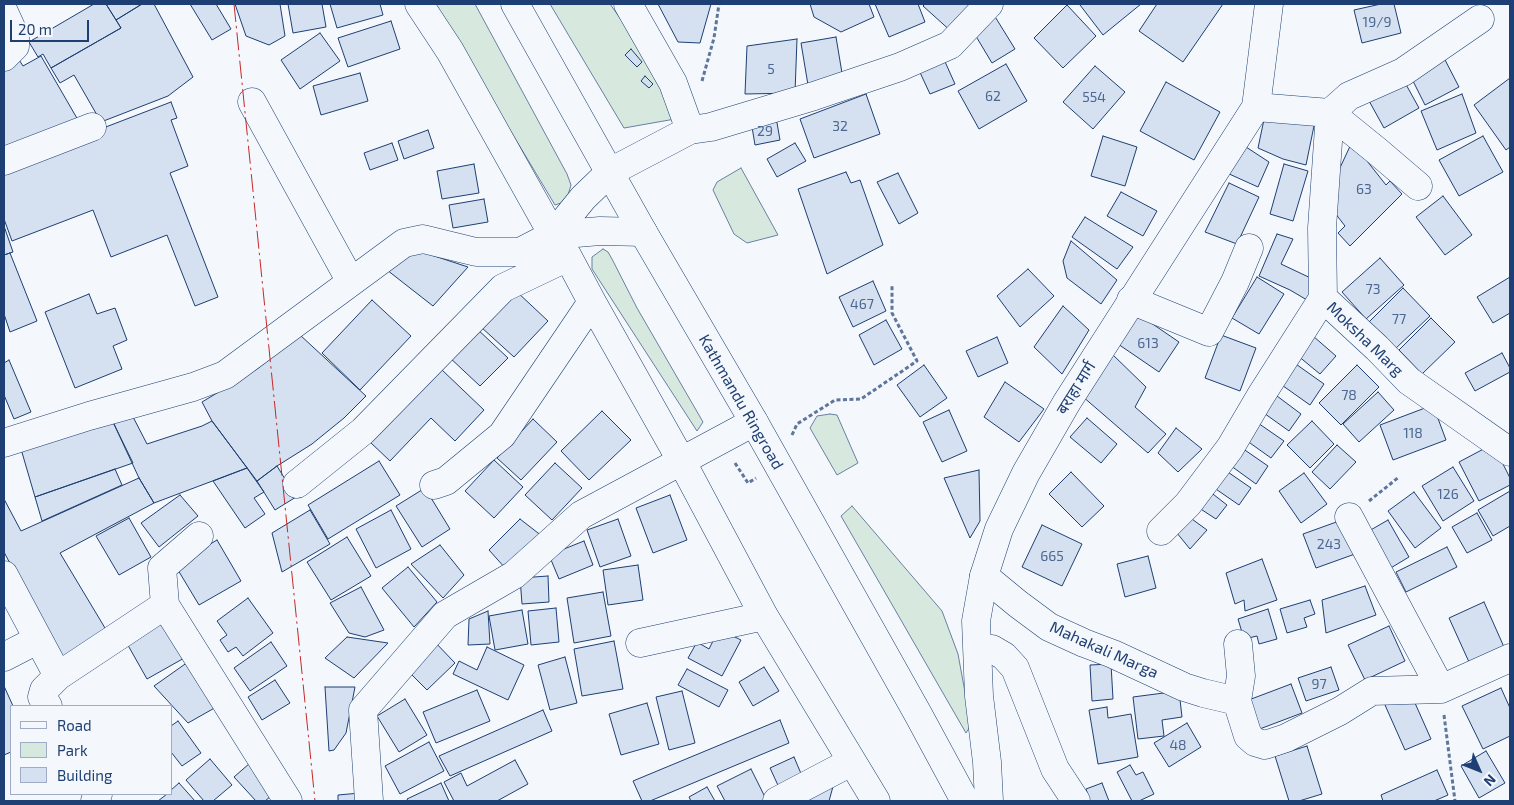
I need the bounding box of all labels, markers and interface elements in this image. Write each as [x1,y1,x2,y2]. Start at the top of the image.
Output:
scale bar [12,10,91,42]
house number: 19/9 [1363,14,1391,30]
text: 20 m [18,20,52,38]
house number: 5 [767,61,775,77]
house number: 62 [985,88,1001,104]
house number: 554 [1082,89,1106,105]
house number: 32 [832,118,848,134]
house number: 29 [757,123,773,139]
house number: 63 [1356,181,1372,197]
house number: 73 [1366,281,1380,297]
house number: 467 [850,296,874,312]
street label: Moksha Marg [1323,298,1407,380]
house number: 77 [1392,311,1406,327]
street label: Kathmandu Ringroad [694,331,788,473]
house number: 613 [1137,335,1159,351]
street label: बराहा मार्ग [1052,358,1100,418]
house number: 78 [1341,387,1357,403]
house number: 118 [1403,425,1423,441]
house number: 126 [1437,486,1459,502]
house number: 243 [1317,536,1341,552]
house number: 665 [1040,548,1064,564]
street label: Mahakali Marga [1047,617,1161,683]
house number: 97 [1311,676,1327,692]
legend [10,705,172,795]
text: Road [57,716,92,734]
house number: 48 [1169,737,1187,753]
text: Park [57,741,88,759]
north arrow [1454,745,1504,795]
text: Building [57,766,112,784]
text: N [1481,771,1500,790]

